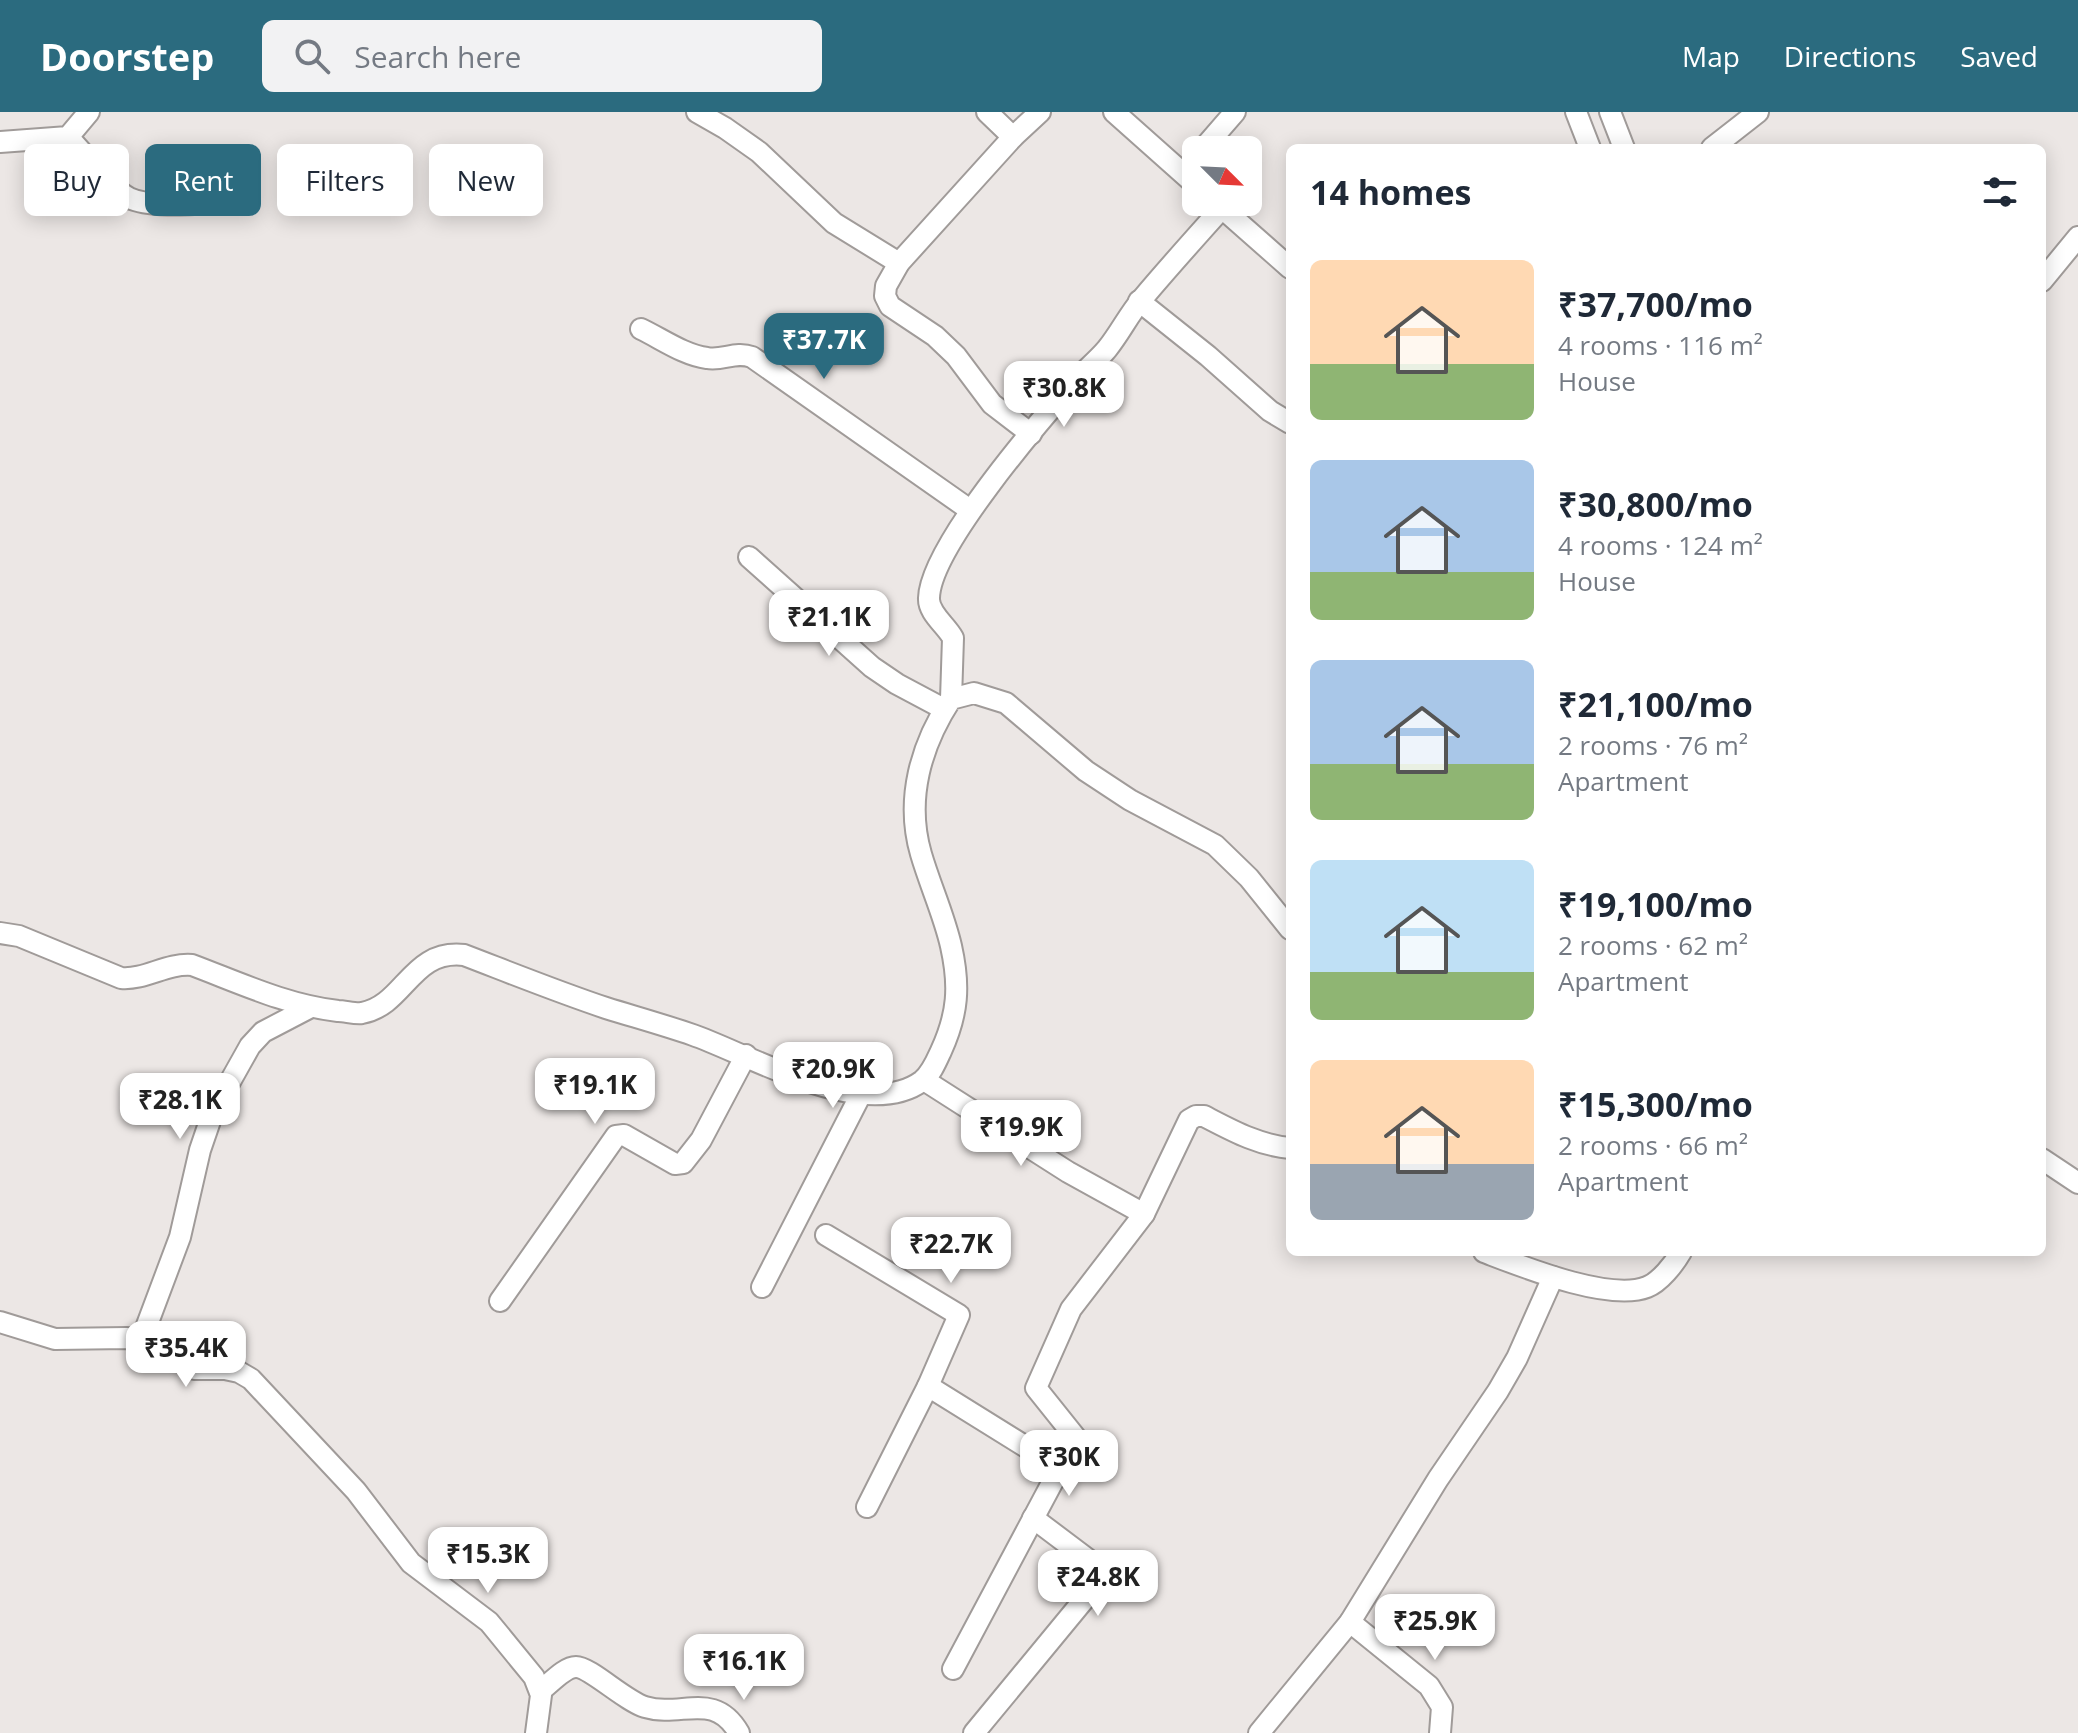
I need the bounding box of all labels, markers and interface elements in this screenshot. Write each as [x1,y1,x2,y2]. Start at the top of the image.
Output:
search box [262,20,822,92]
text: Doorstep [40,30,214,82]
icon: search [290,34,334,78]
text: Search here [354,36,521,77]
text: Map [1682,37,1740,75]
text: Directions [1784,37,1916,75]
text: Saved [1960,37,2038,75]
north arrow [1182,136,1262,216]
map controls [1182,136,1262,216]
chip: Buy [24,144,129,216]
chip: Rent [145,144,261,216]
chip: Filters [277,144,413,216]
chip: New [429,144,543,216]
text: 14 homes [1310,169,1471,215]
icon: filters [1978,170,2022,214]
text: ₹37,700/mo [1558,281,1753,327]
icon: home [1374,292,1470,388]
pin: ₹37.7K [759,313,889,381]
text: ₹37.7K [782,321,866,357]
text: 4 rooms · 116 m² [1558,327,1763,363]
pin: ₹30.8K [999,361,1129,429]
text: House [1558,363,1636,399]
text: ₹30.8K [1022,369,1106,405]
text: ₹30,800/mo [1558,481,1753,527]
icon: home [1374,492,1470,588]
text: 4 rooms · 124 m² [1558,527,1763,563]
text: House [1558,563,1636,599]
pin: ₹21.1K [764,590,894,658]
text: ₹21.1K [787,598,871,634]
text: ₹21,100/mo [1558,681,1753,727]
icon: home [1374,692,1470,788]
text: 2 rooms · 76 m² [1558,727,1748,763]
text: Apartment [1558,763,1689,799]
text: ₹19,100/mo [1558,881,1753,927]
icon: home [1374,892,1470,988]
text: 2 rooms · 62 m² [1558,927,1748,963]
text: Apartment [1558,963,1689,999]
pin: ₹20.9K [768,1042,898,1110]
text: ₹20.9K [791,1050,875,1086]
pin: ₹19.1K [530,1058,660,1126]
text: ₹19.1K [553,1066,637,1102]
pin: ₹28.1K [115,1073,245,1141]
text: ₹28.1K [138,1081,222,1117]
text: ₹15,300/mo [1558,1081,1753,1127]
icon: home [1374,1092,1470,1188]
pin: ₹19.9K [956,1100,1086,1168]
text: ₹19.9K [979,1108,1063,1144]
text: 2 rooms · 66 m² [1558,1127,1748,1163]
text: Apartment [1558,1163,1689,1199]
pin: ₹22.7K [886,1217,1016,1285]
text: ₹22.7K [909,1225,993,1261]
pin: ₹35.4K [121,1321,251,1389]
text: ₹35.4K [144,1329,228,1365]
pin: ₹30K [1022,1430,1116,1498]
text: ₹30K [1038,1438,1100,1474]
pin: ₹15.3K [423,1527,553,1595]
text: ₹15.3K [446,1535,530,1571]
pin: ₹24.8K [1033,1550,1163,1618]
text: ₹24.8K [1056,1558,1140,1594]
pin: ₹25.9K [1370,1594,1500,1662]
text: ₹25.9K [1393,1602,1477,1638]
pin: ₹16.1K [679,1634,809,1702]
text: ₹16.1K [702,1642,786,1678]

